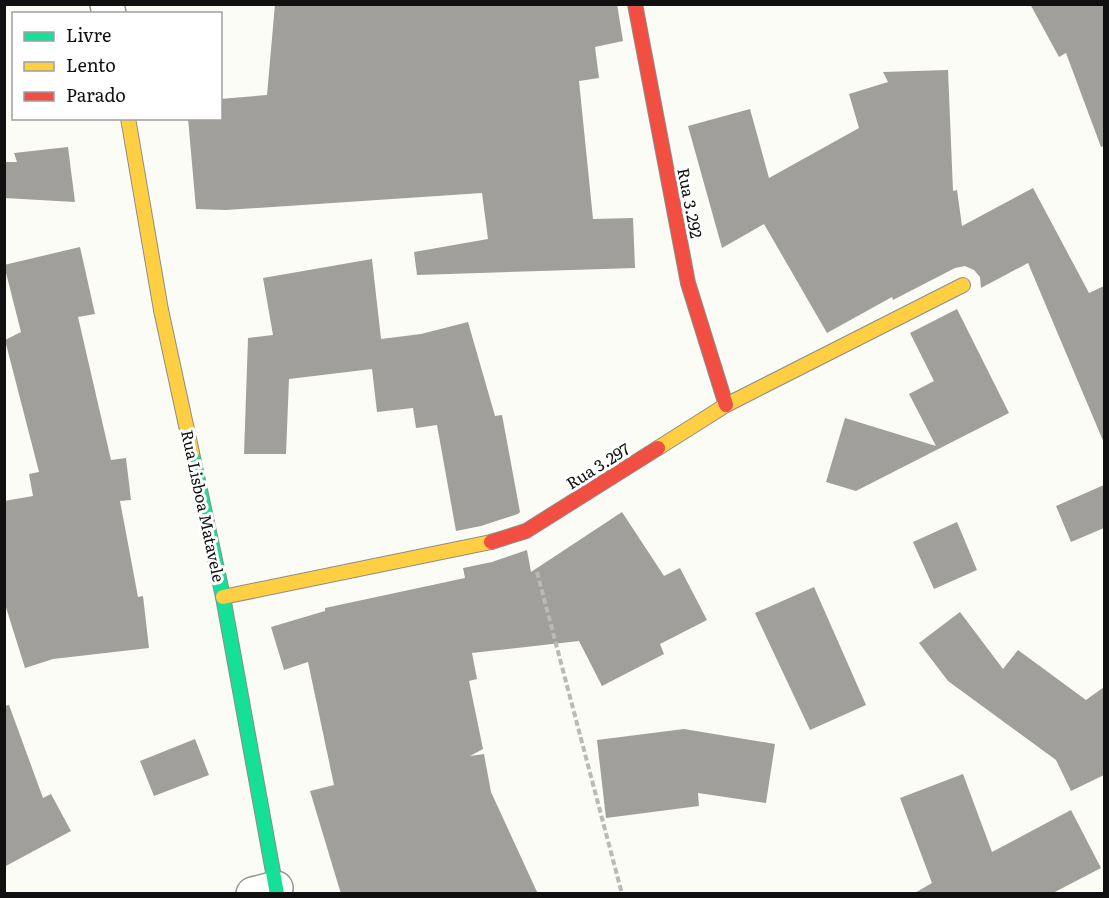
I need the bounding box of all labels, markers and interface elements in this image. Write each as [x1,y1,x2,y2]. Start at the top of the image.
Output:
legend [12,12,222,120]
text: Livre [66,21,111,48]
text: Lento [66,51,116,78]
text: Parado [66,81,126,108]
street label: Rua 3.292 [672,166,710,240]
street label: Rua Lisboa Matavele [176,427,232,584]
street label: Rua 3.297 [561,436,634,494]

